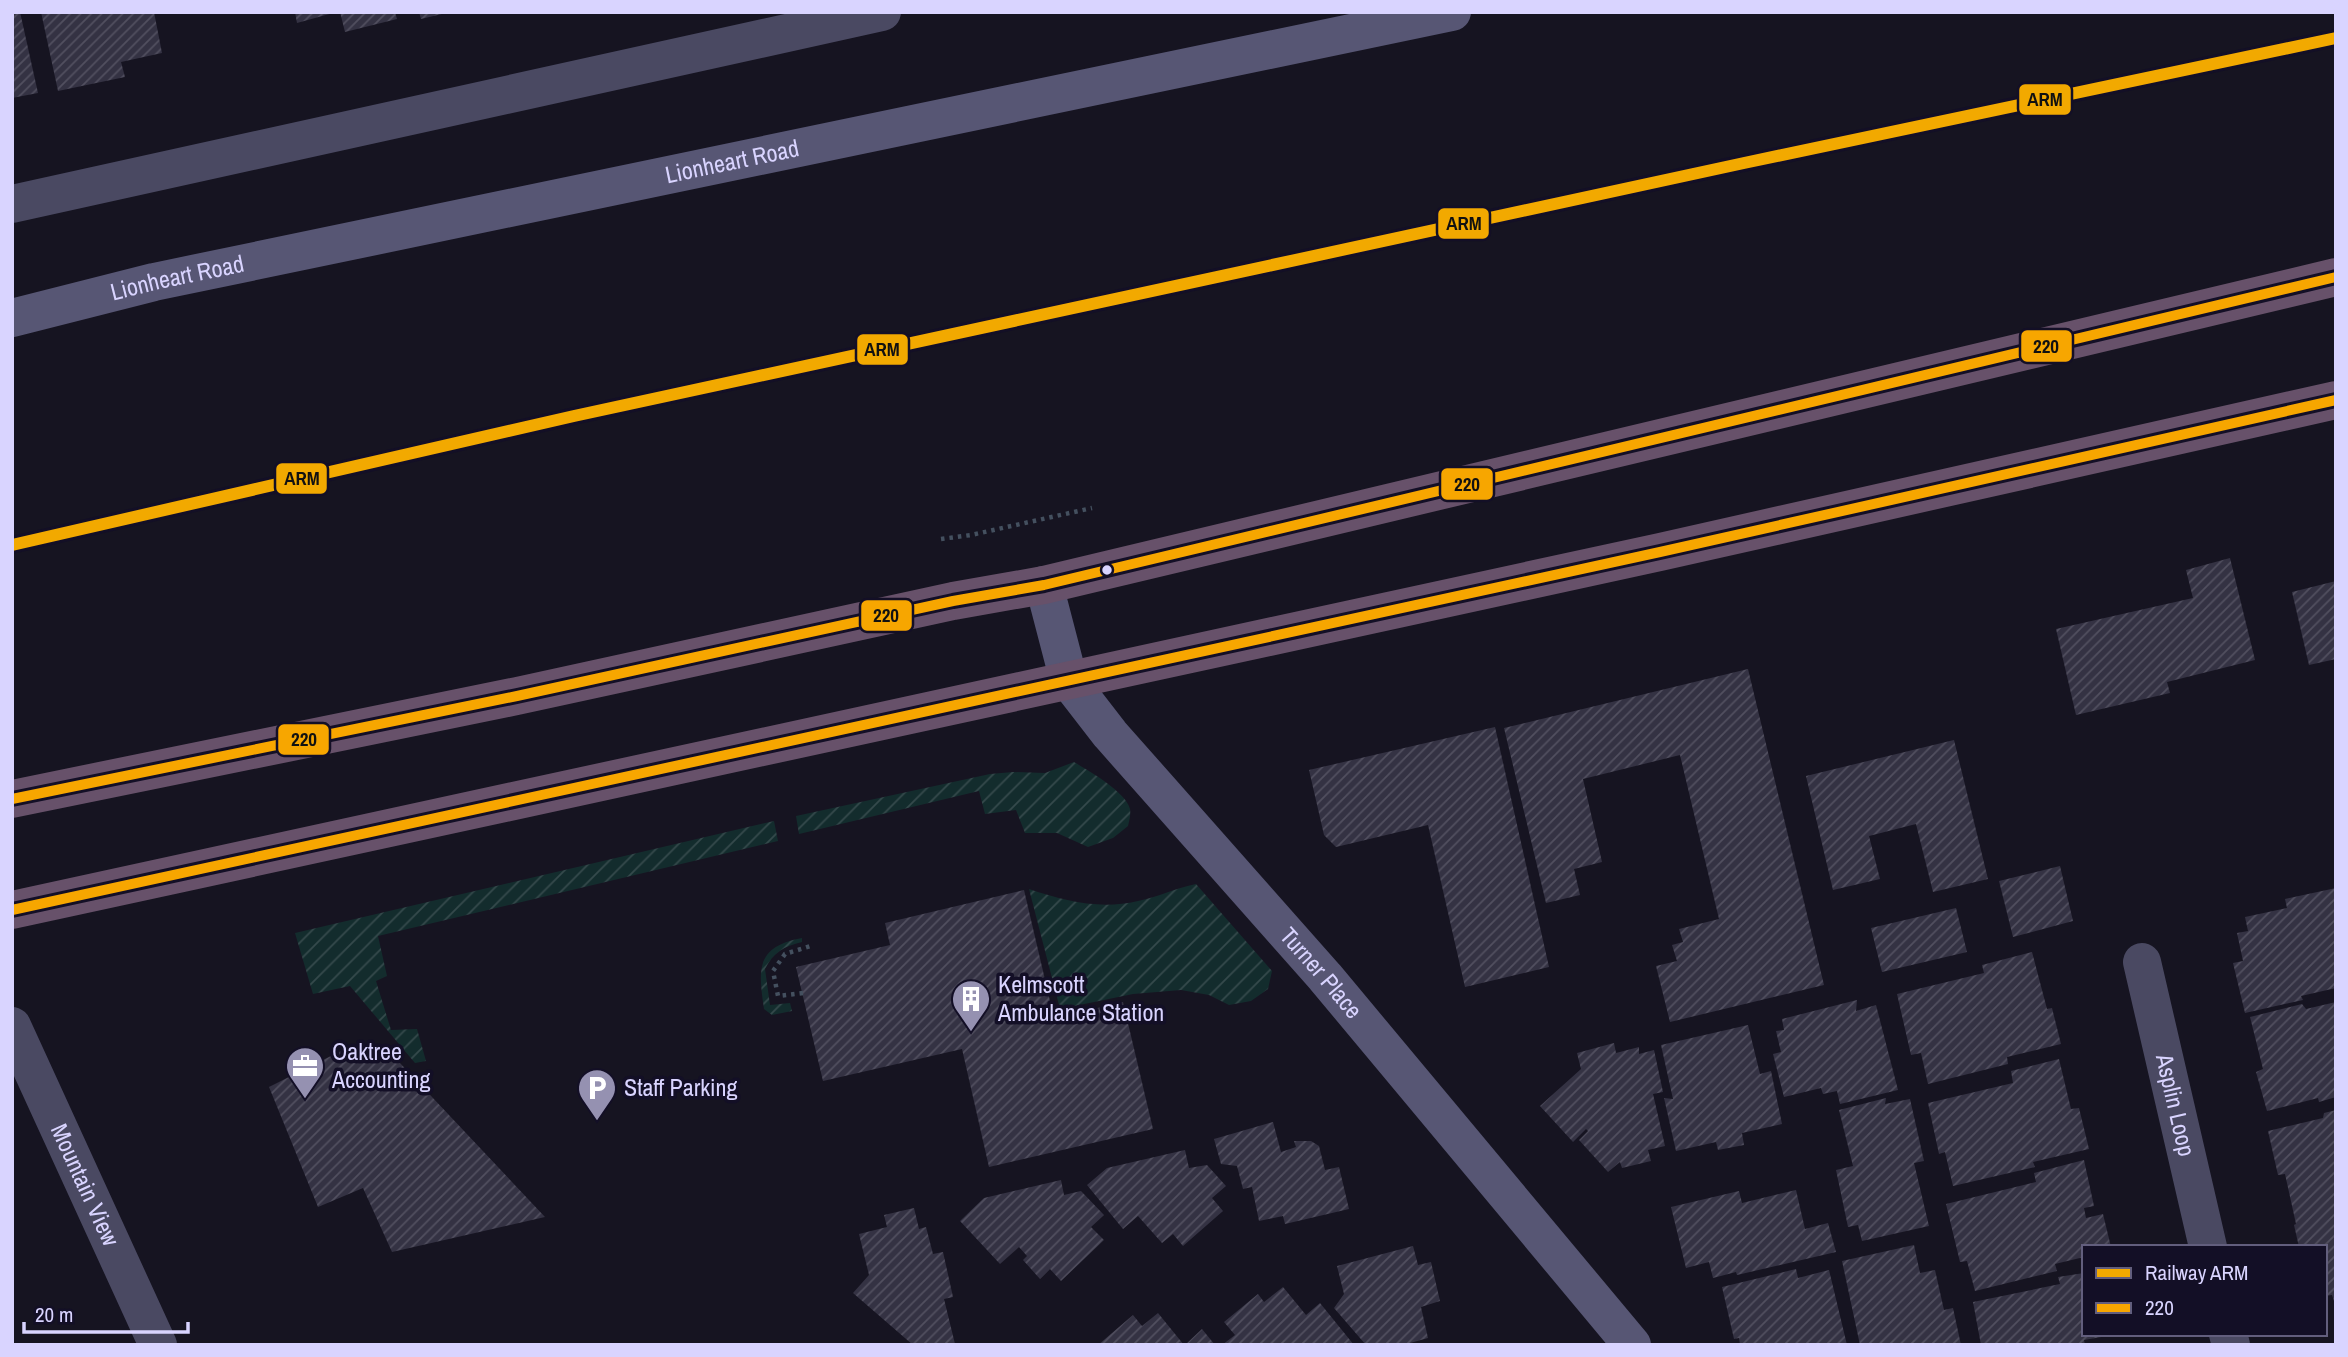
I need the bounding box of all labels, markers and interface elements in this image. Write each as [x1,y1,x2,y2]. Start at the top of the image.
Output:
line badge: ARM [2018,83,2072,116]
text: ARM [2027,86,2063,112]
street label: Lionheart Road [662,131,802,190]
line badge: ARM [1437,207,1490,240]
text: ARM [1446,210,1482,236]
street label: Lionheart Road [107,247,247,307]
line badge: 220 [2020,329,2073,363]
line badge: ARM [856,333,909,366]
text: 220 [2033,333,2059,359]
text: ARM [864,336,900,362]
line badge: ARM [275,462,328,495]
text: ARM [284,465,320,491]
line badge: 220 [1440,467,1494,501]
text: 220 [1454,471,1480,497]
unlabelled marker [1100,563,1114,577]
line badge: 220 [860,599,913,632]
text: 220 [873,602,899,628]
line badge: 220 [277,723,330,756]
text: 220 [291,726,317,752]
street label: Turner Place [1273,920,1370,1025]
place label: Kelmscott Ambulance Station [997,968,1164,1028]
building icon: Kelmscott Ambulance Station [950,978,992,1033]
place label: Oaktree Accounting [331,1035,431,1095]
office icon: Oaktree Accounting [284,1045,326,1100]
street label: Asplin Loop [2149,1050,2203,1159]
parking icon: Staff Parking [576,1067,618,1122]
place label: Staff Parking [624,1071,738,1103]
street label: Mountain View [44,1118,128,1252]
legend [2082,1245,2327,1336]
text: Railway ARM [2145,1258,2248,1287]
scale bar [24,1290,189,1334]
text: 220 [2145,1293,2174,1322]
text: 20 m [35,1300,73,1329]

